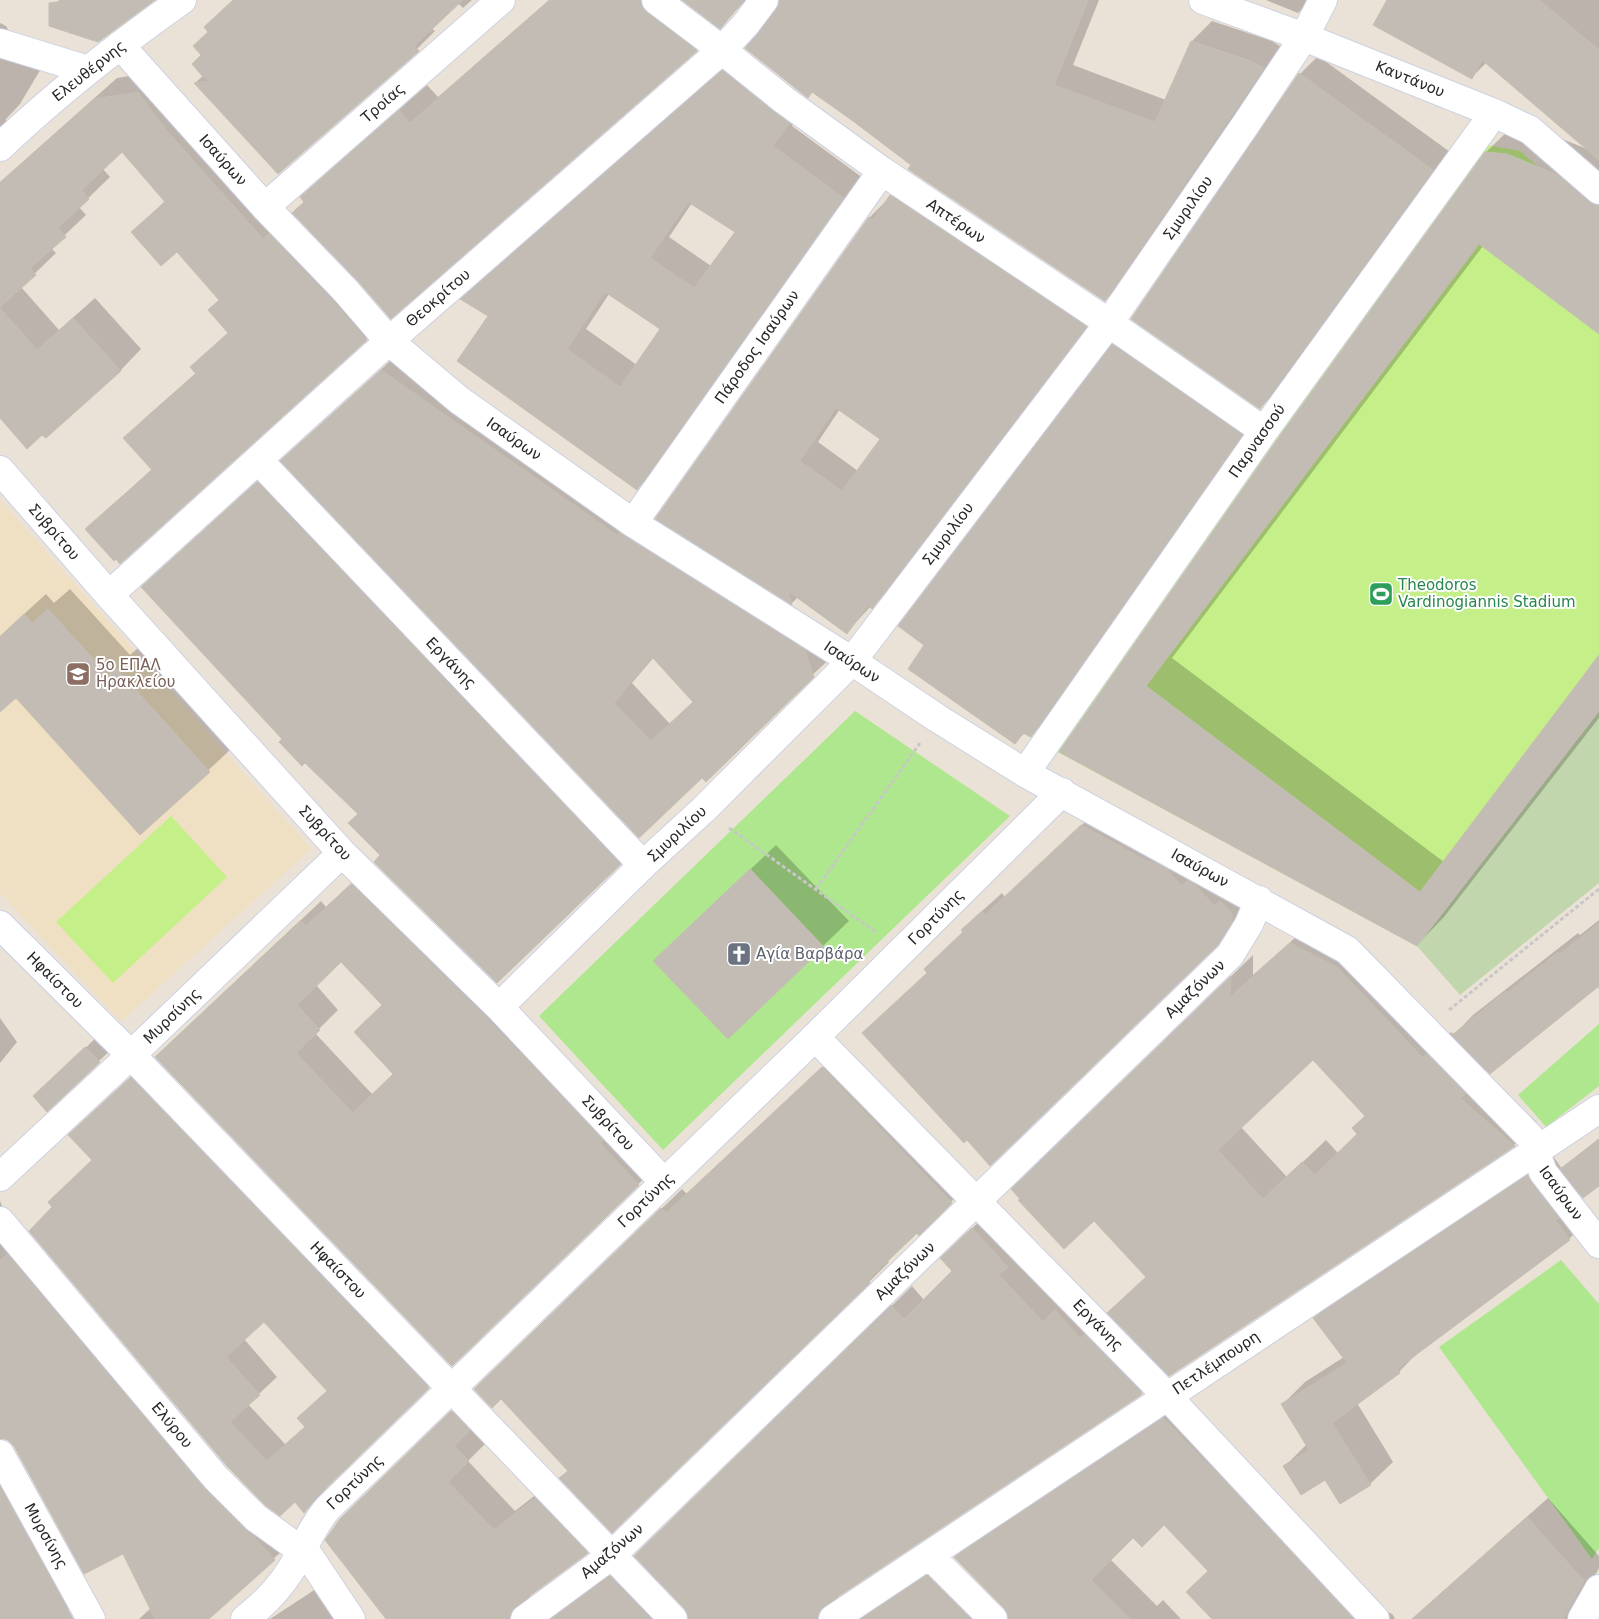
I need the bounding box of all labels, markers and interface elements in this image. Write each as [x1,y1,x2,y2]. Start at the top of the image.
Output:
street label: Ελευθέρνης [49,37,129,105]
street label: Καντάνου [1373,57,1447,101]
street label: Τροίας [357,79,408,127]
street label: Ισαύρων [195,131,251,189]
street label: Σμυριλίου [1159,172,1217,244]
street label: Απτέρων [923,195,989,247]
street label: Θεοκρίτου [402,265,474,331]
street label: Πάροδος Ισαύρων [711,287,803,407]
street label: Παρνασσού [1225,401,1289,481]
street label: Ισαύρων [483,414,545,464]
street label: Σμυριλίου [919,499,977,569]
street label: Συβρίτου [25,500,83,564]
place label: Theodoros Vardinogiannis Stadium [1397,576,1576,611]
sports icon: Theodoros Vardinogiannis Stadium [1368,581,1394,607]
street label: Εργάνης [422,634,480,692]
street label: Ισαύρων [821,637,883,687]
place label: 5ο ΕΠΑΛ Ηρακλείου [96,656,175,691]
school or university icon: 5ο ΕΠΑΛ Ηρακλείου [65,661,91,687]
street label: Συβρίτου [295,802,355,864]
street label: Σμυριλίου [644,802,710,866]
street label: Ισαύρων [1168,845,1232,891]
street label: Γορτύνης [904,885,968,949]
church icon: Αγία Βαρβάρα [726,941,752,967]
place label: Αγία Βαρβάρα [756,945,864,963]
street label: Ηφαίστου [23,948,87,1012]
street label: Αμαζόνων [1161,956,1229,1022]
street label: Μυρσίνης [140,984,204,1048]
street label: Συβρίτου [578,1092,638,1154]
street label: Ισαύρων [1535,1162,1587,1224]
street label: Γορτύνης [614,1169,678,1231]
street label: Ηφαίστου [306,1238,370,1302]
street label: Αμαζόνων [871,1238,939,1304]
street label: Εργάνης [1069,1296,1127,1354]
street label: Πετλέμπουρη [1169,1327,1263,1399]
street label: Ελύρου [148,1398,196,1452]
street label: Γορτύνης [323,1451,387,1513]
street label: Μυρσίνης [21,1500,71,1572]
street label: Αμαζόνων [577,1520,647,1582]

